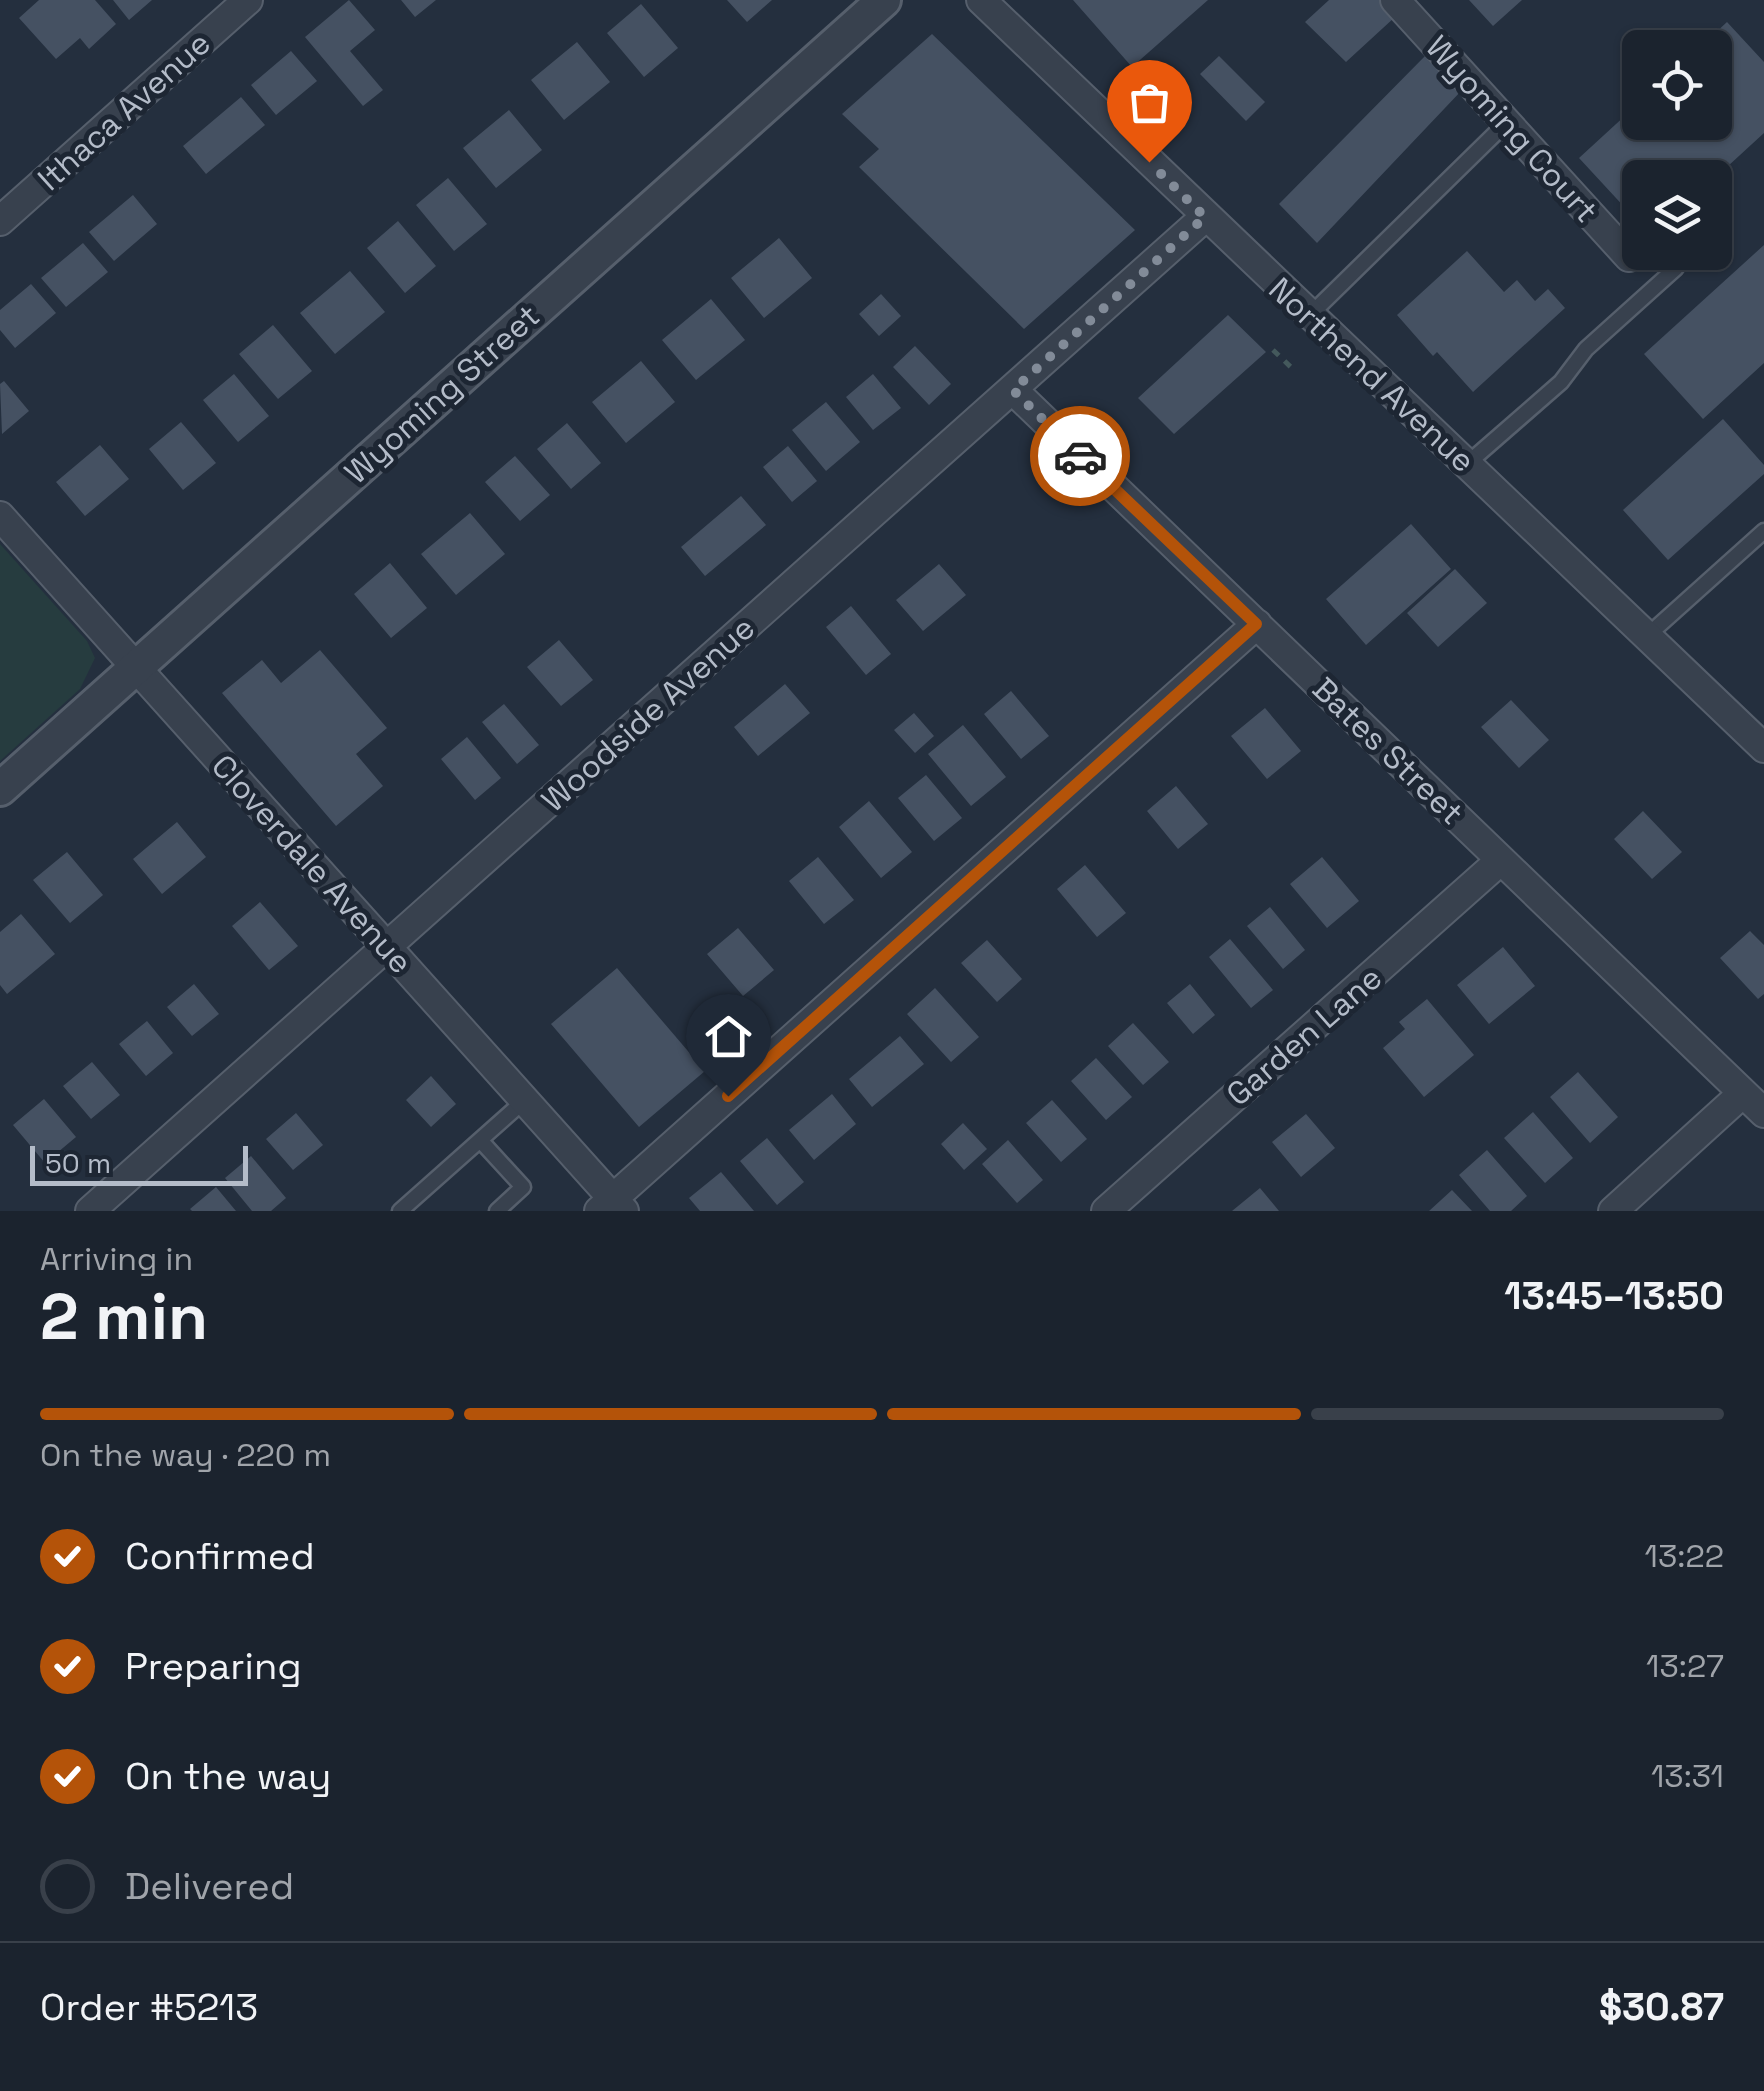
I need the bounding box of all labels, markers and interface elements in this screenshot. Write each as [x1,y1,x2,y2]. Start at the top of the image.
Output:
street label: Ithaca Avenue [29,23,219,199]
street label: Wyoming Court [1418,27,1606,231]
map controls [1622,30,1732,270]
button: locate [1622,30,1732,140]
pin [1107,60,1192,163]
icon: bag [1122,75,1177,130]
button: layers [1622,160,1732,270]
street label: Northend Avenue [1261,269,1483,481]
street label: Wyoming Street [336,296,548,492]
courier [1030,406,1130,506]
icon: car [1053,429,1108,484]
street label: Woodside Avenue [533,608,763,820]
street label: Bates Street [1304,669,1472,833]
street label: Cloverdale Avenue [203,746,421,982]
street label: Garden Lane [1218,958,1390,1114]
pin [686,994,771,1097]
icon: home [701,1009,756,1064]
scale bar [30,1141,248,1186]
text: 50 m [45,1145,111,1181]
text: Arriving in [40,1239,193,1279]
text: 13:45–13:50 [1504,1272,1724,1320]
text: 2 min [40,1275,208,1358]
text: On the way · 220 m [40,1435,331,1475]
icon: check [40,1529,95,1584]
text: Confirmed [125,1532,315,1580]
text: 13:22 [1645,1536,1724,1576]
icon: check [40,1639,95,1694]
text: Preparing [125,1642,302,1690]
text: 13:27 [1646,1646,1724,1686]
icon: check [40,1749,95,1804]
text: On the way [125,1752,331,1800]
text: 13:31 [1651,1756,1724,1796]
text: Delivered [125,1862,294,1910]
text: Order #5213 [40,1983,258,2031]
text: $30.87 [1599,1983,1724,2031]

